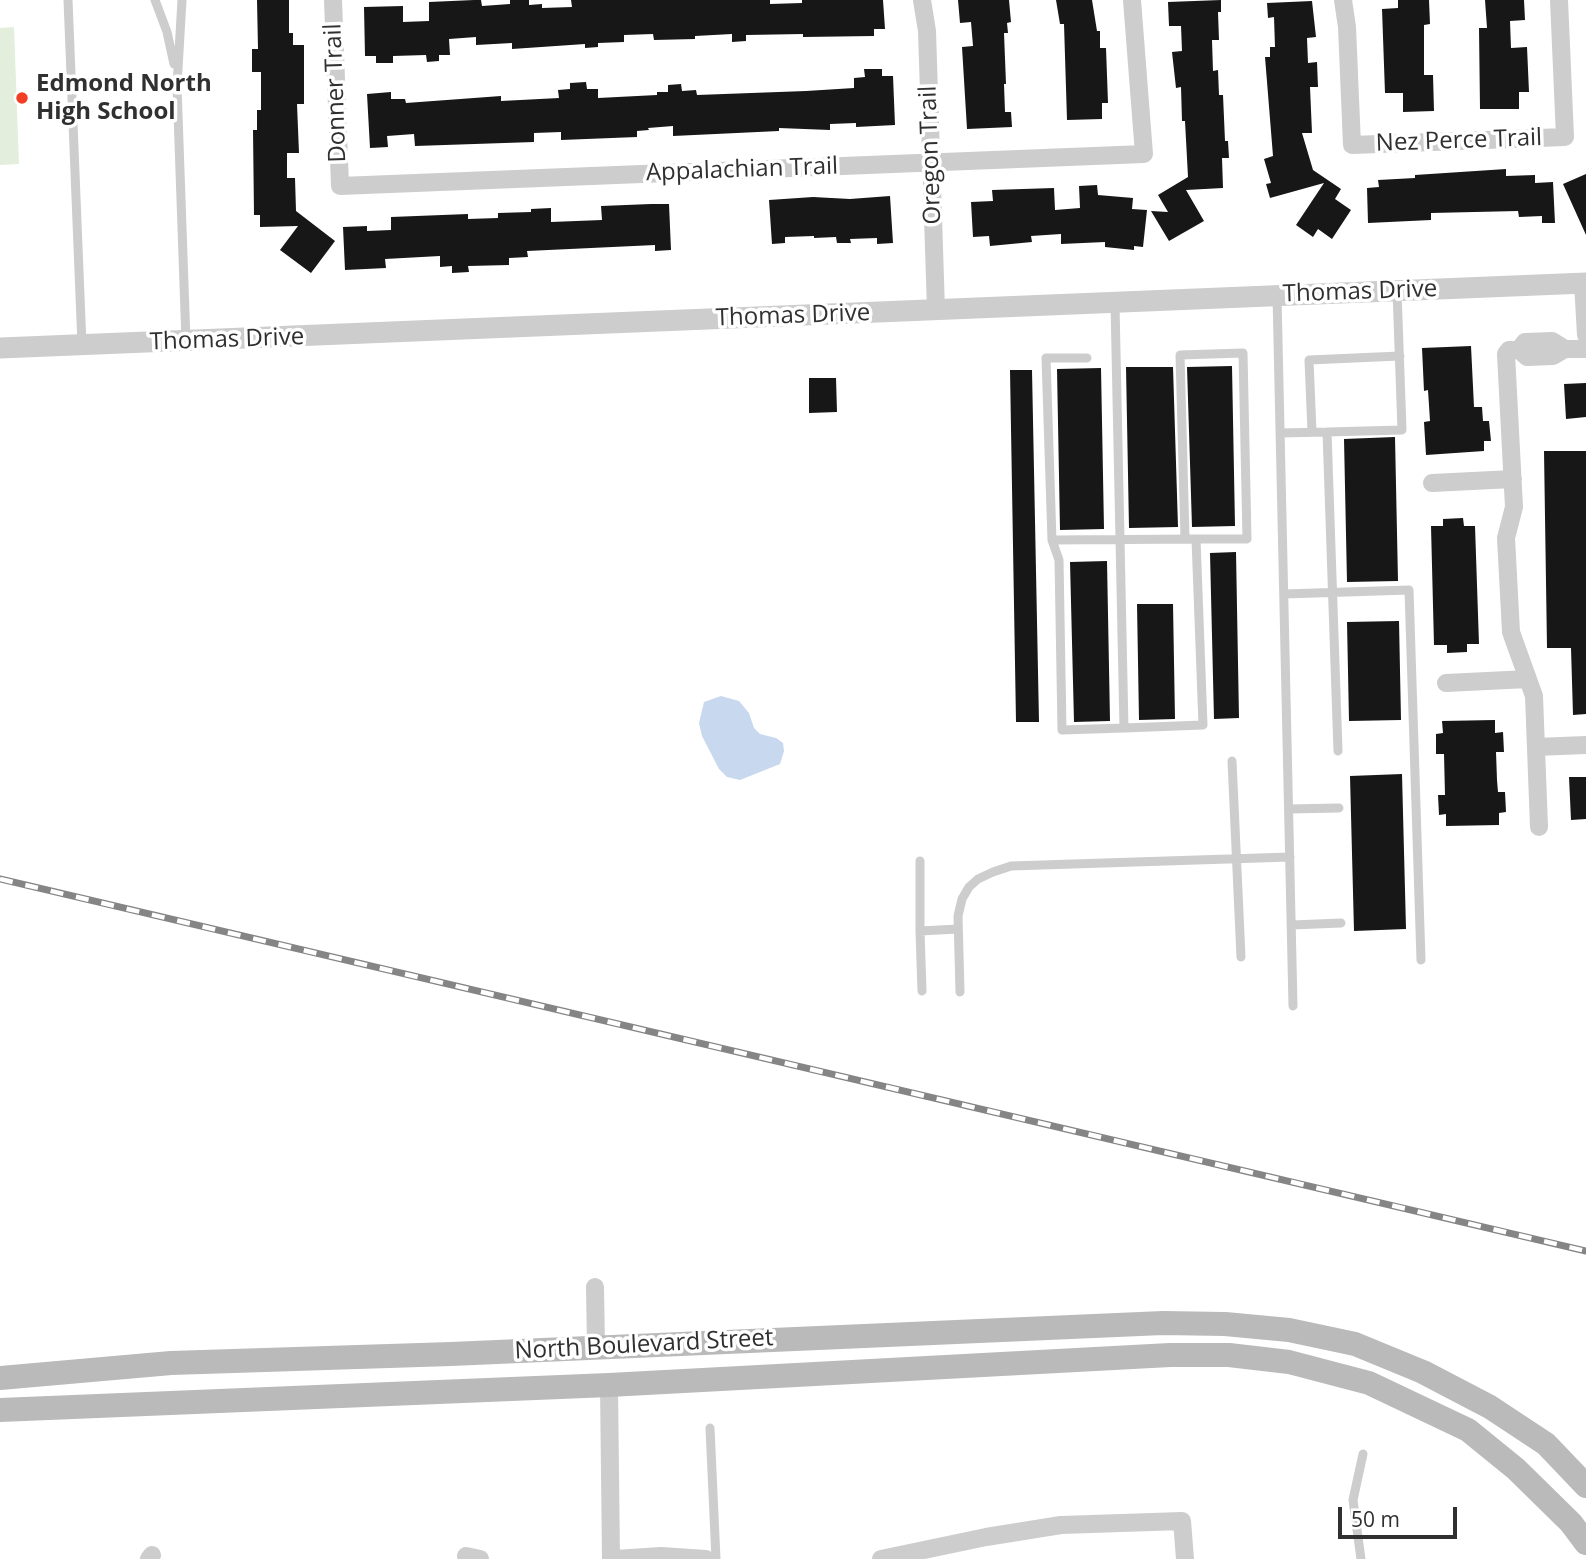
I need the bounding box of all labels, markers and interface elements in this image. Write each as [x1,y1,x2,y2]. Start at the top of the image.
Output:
street label: Donner Trail [319,23,353,163]
place label: Edmond North High School [36,70,212,126]
street label: Oregon Trail [914,85,948,225]
marker: Edmond North High School [14,90,30,106]
street label: Nez Perce Trail [1375,124,1543,158]
street label: Appalachian Trail [645,152,839,188]
street label: Thomas Drive [1282,275,1438,309]
street label: Thomas Drive [715,299,871,333]
street label: Thomas Drive [149,323,305,357]
street label: North Boulevard Street [514,1324,774,1366]
scale bar [1341,1492,1460,1536]
text: 50 m [1351,1505,1400,1533]

